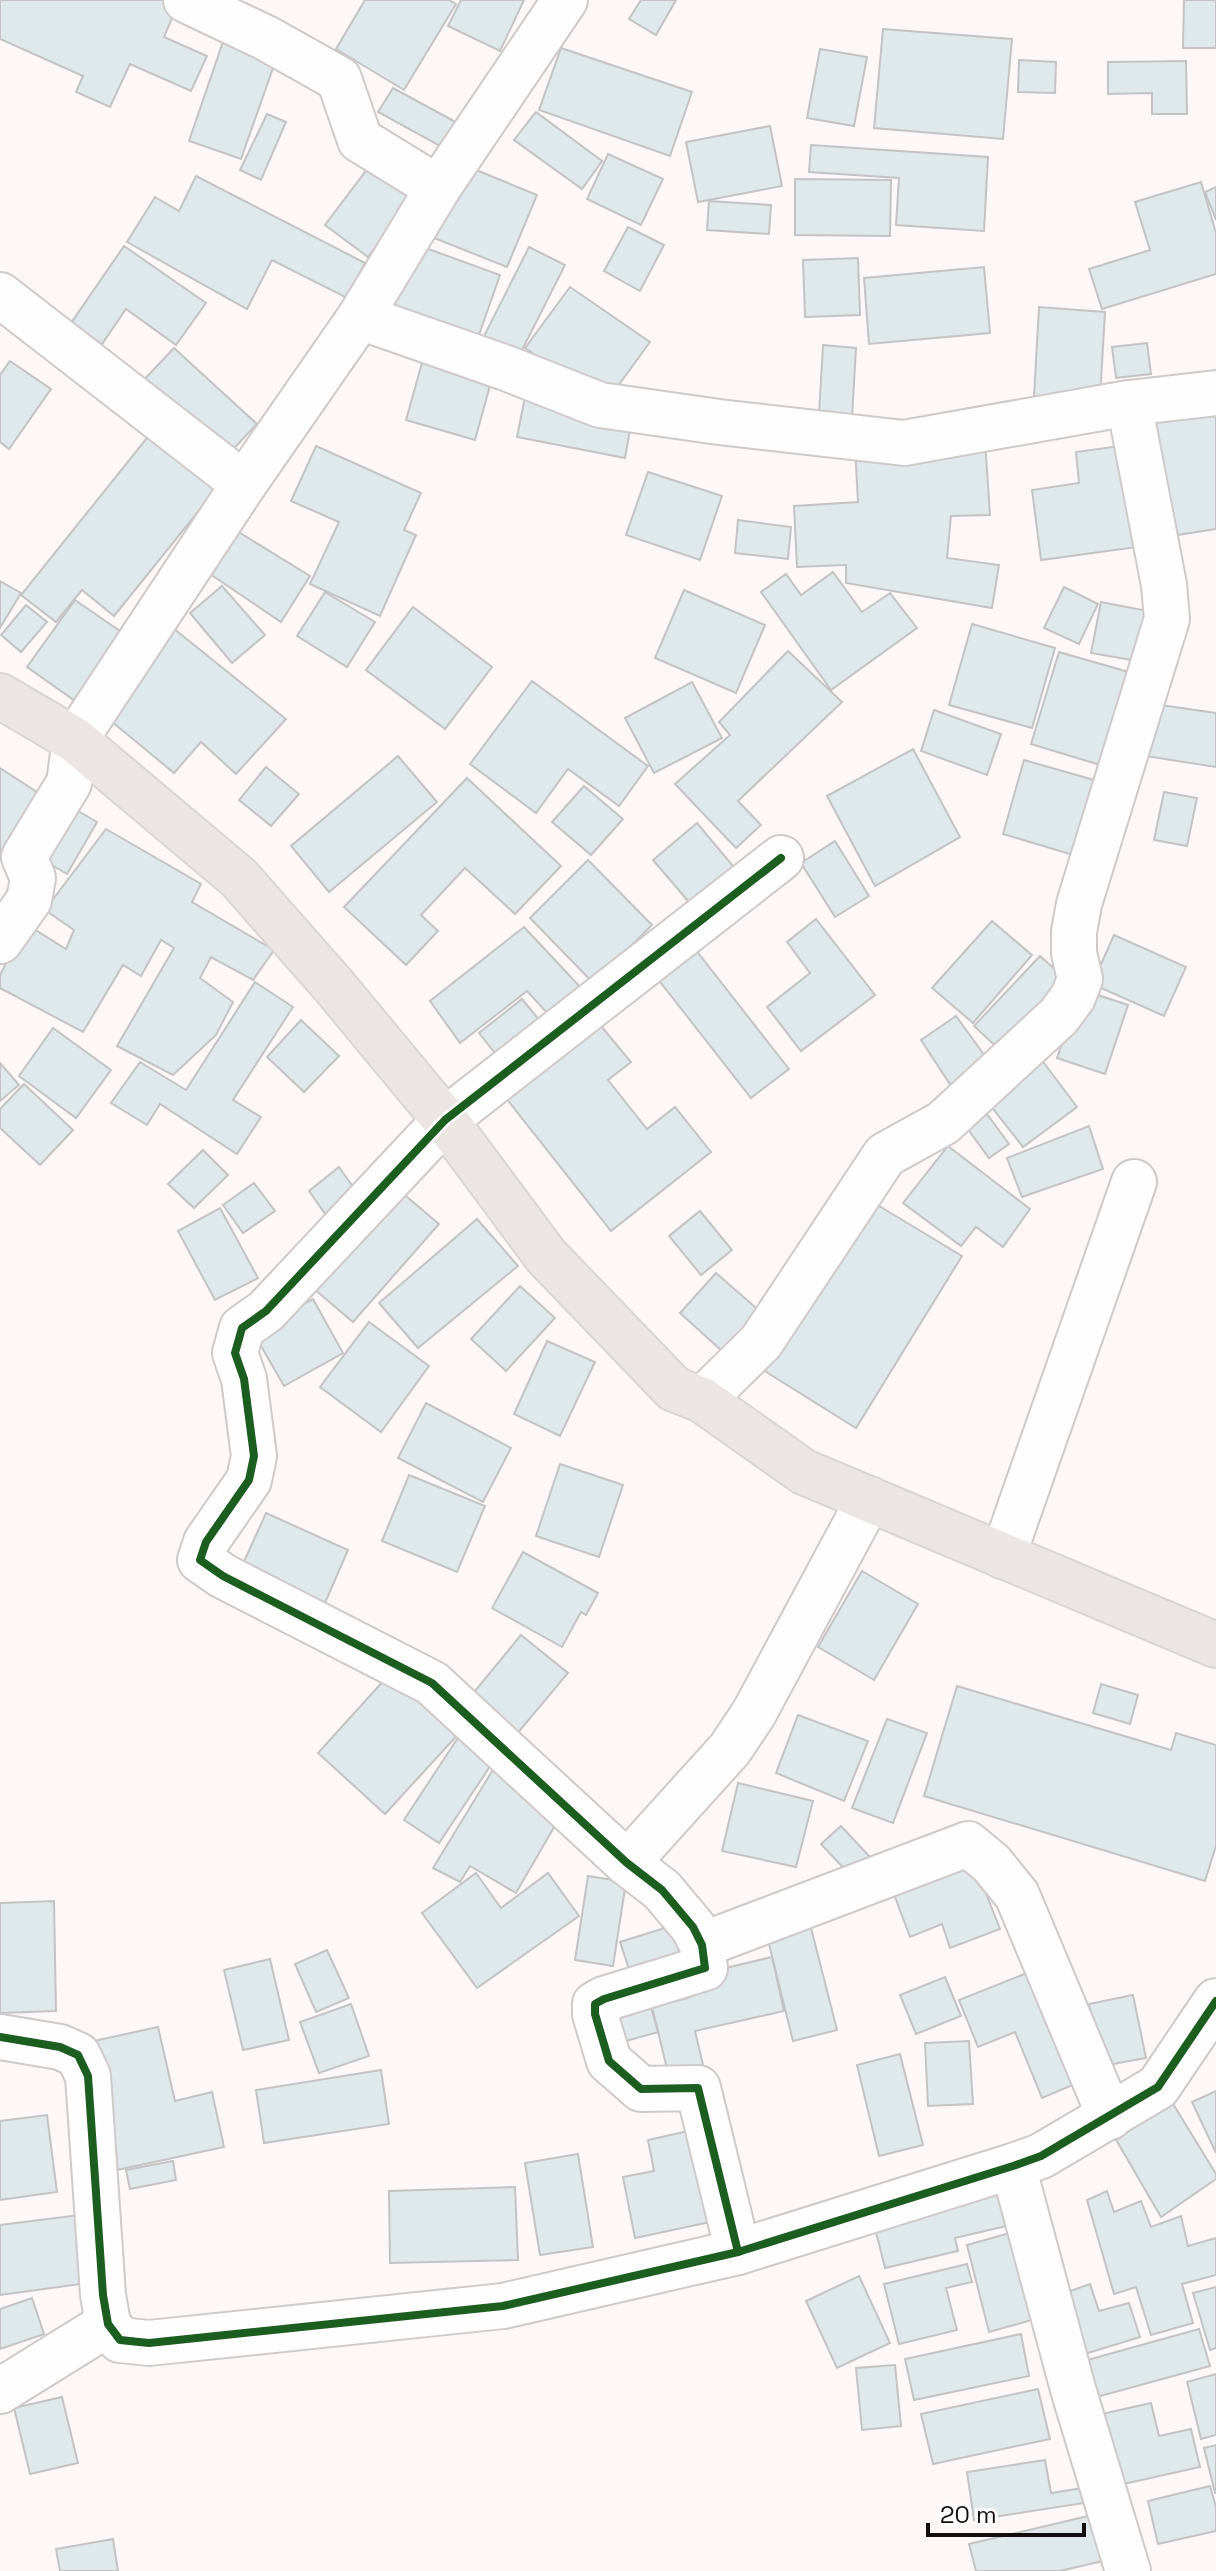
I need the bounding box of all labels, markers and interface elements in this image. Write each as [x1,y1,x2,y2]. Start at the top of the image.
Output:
scale bar [928,2487,1084,2537]
text: 20 m [940,2499,997,2530]

